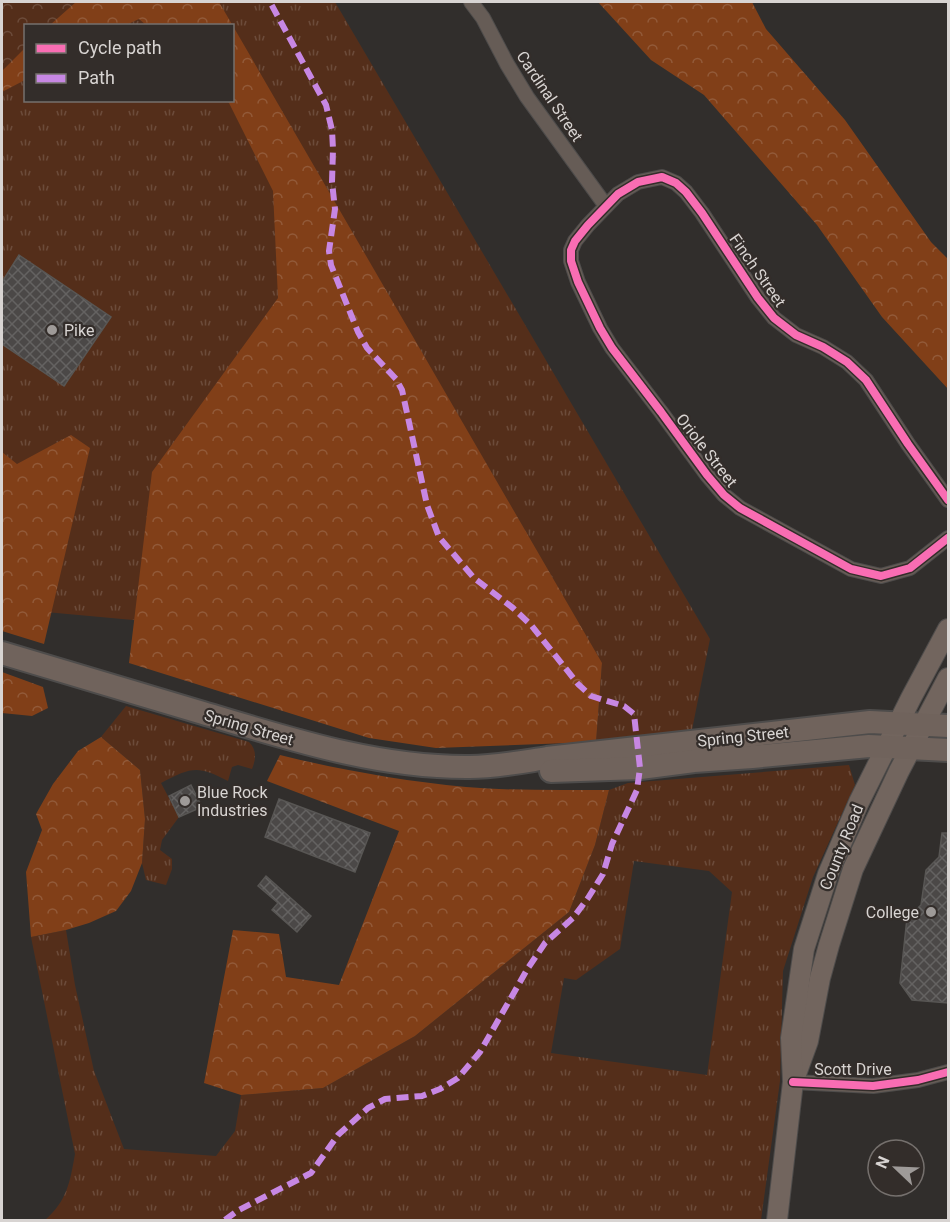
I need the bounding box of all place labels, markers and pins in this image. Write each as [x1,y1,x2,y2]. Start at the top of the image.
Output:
place label: Pike [64,321,94,340]
marker: Pike [45,323,59,337]
place label: Blue Rock Industries [197,783,268,820]
marker: Blue Rock Industries [178,794,192,808]
place label: College [866,903,919,922]
marker: College [924,905,938,919]

